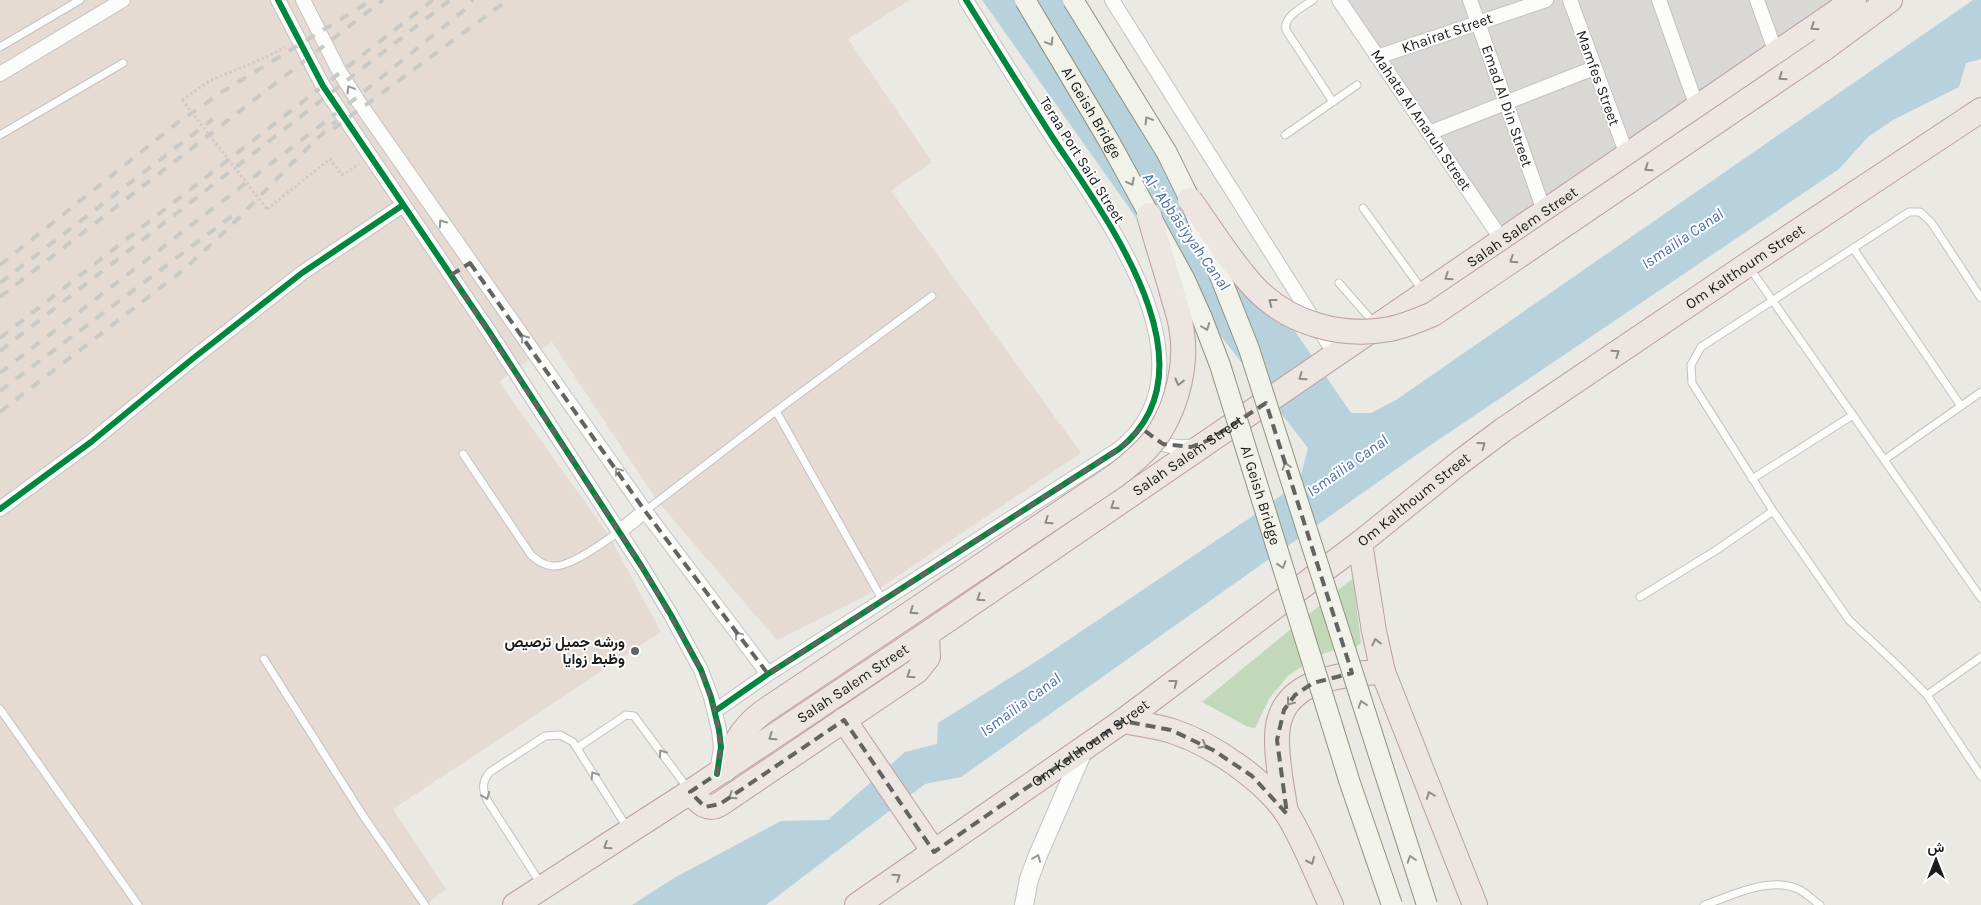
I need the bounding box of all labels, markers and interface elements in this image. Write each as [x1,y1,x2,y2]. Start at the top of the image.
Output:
street label: Khairat Street [1399,9,1495,57]
one-way arrow [1810,21,1820,30]
street label: Mamfes Street [1572,28,1624,129]
one-way arrow [1043,36,1053,45]
street label: Emad Al Din Street [1478,43,1536,170]
street label: Mahata Al Anaruh Street [1367,46,1475,194]
street label: Al Geish Bridge [1058,64,1126,161]
one-way arrow [1778,71,1788,80]
one-way arrow [346,85,356,94]
street label: Teraa Port Said Street [1036,93,1129,227]
one-way arrow [1145,117,1155,126]
one-way arrow [1644,162,1653,172]
water label: Al-ʿAbbāsiyyah Canal [1139,169,1234,294]
one-way arrow [1125,177,1135,186]
street label: Salah Salem Street [1463,183,1581,271]
water label: Ismaïlia Canal [1638,204,1727,273]
one-way arrow [439,219,448,228]
street label: Om Kalthoum Street [1682,220,1808,313]
one-way arrow [1509,254,1519,263]
one-way arrow [1445,271,1454,280]
one-way arrow [1268,299,1278,308]
one-way arrow [1200,322,1210,331]
one-way arrow [521,334,530,344]
one-way arrow [1610,350,1620,359]
one-way arrow [1299,371,1308,380]
one-way arrow [1174,377,1185,386]
street label: Salah Salem Street [1129,411,1247,500]
water label: Ismaïlia Canal [1303,430,1392,500]
one-way arrow [1477,442,1486,452]
street label: Al Geish Bridge [1237,443,1284,547]
street label: Om Kalthoum Street [1354,449,1474,550]
one-way arrow [1282,462,1292,470]
one-way arrow [615,467,624,477]
one-way arrow [1110,500,1119,509]
one-way arrow [1044,515,1054,524]
one-way arrow [1276,560,1286,568]
one-way arrow [976,592,985,601]
one-way arrow [910,605,919,614]
one-way arrow [736,632,744,641]
place label: ورشه جميل ترصيص وظبط زوايا [504,633,625,668]
one-way arrow [1371,637,1382,646]
street label: Salah Salem Street [794,640,912,727]
marker: ورشه جميل ترصيص وظبط زوايا [629,645,641,657]
one-way arrow [906,669,916,678]
water label: Ismaïlia Canal [976,669,1064,740]
one-way arrow [1168,681,1177,689]
street label: Om Kalthoum Street [1028,695,1153,791]
one-way arrow [1288,696,1296,705]
one-way arrow [1357,700,1367,709]
one-way arrow [768,731,778,740]
one-way arrow [1198,739,1207,749]
one-way arrow [659,749,668,759]
one-way arrow [591,772,601,781]
one-way arrow [728,790,738,799]
one-way arrow [480,791,490,800]
one-way arrow [1426,791,1436,800]
north arrow [1911,835,1961,885]
one-way arrow [603,839,612,849]
text: ش [1928,839,1945,856]
one-way arrow [1031,854,1041,863]
one-way arrow [1407,855,1417,863]
one-way arrow [1305,856,1316,865]
one-way arrow [892,874,901,883]

